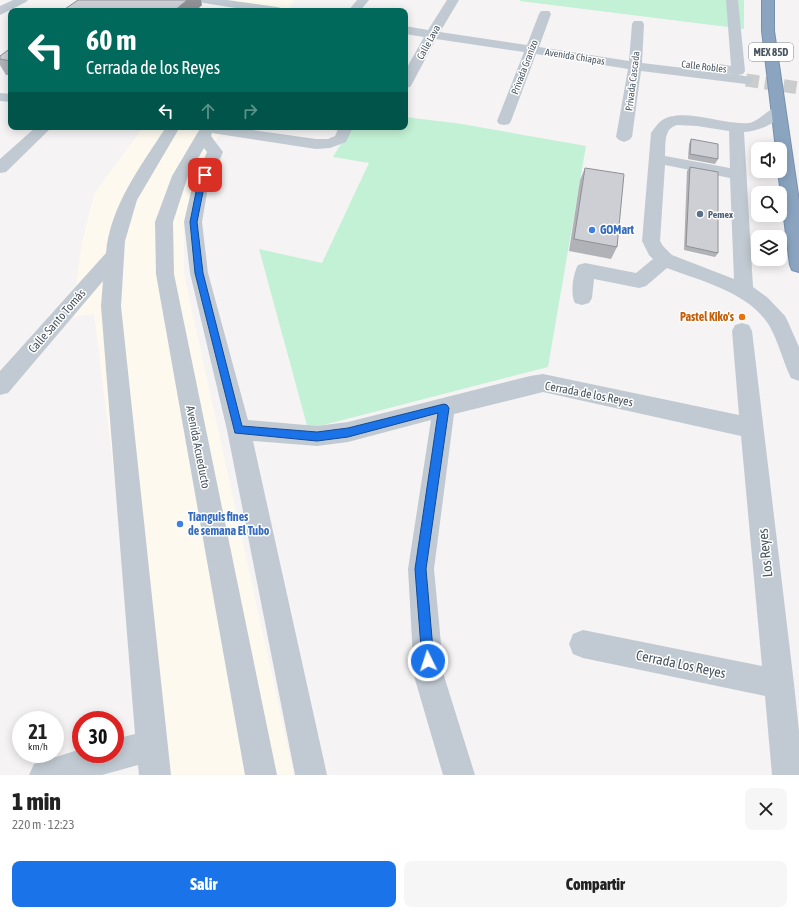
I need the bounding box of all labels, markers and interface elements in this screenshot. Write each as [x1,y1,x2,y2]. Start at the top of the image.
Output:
street label: Calle Lava [415,23,442,61]
icon: left [20,24,72,76]
text: 60 m [86,24,136,56]
street label: Privada Granizo [509,38,540,96]
road number: MEX 85D [749,43,793,61]
street label: Avenida Chiapas [544,46,606,67]
street label: Privada Cascada [623,50,642,112]
text: Cerrada de los Reyes [86,57,220,78]
street label: Calle Robles [681,58,728,75]
icon: left [155,100,177,122]
icon: ahead [197,100,219,122]
icon: right [239,100,261,122]
map controls [751,142,787,266]
button: sound [751,142,787,178]
pin [188,158,222,192]
icon: arrive [194,164,216,186]
button: search [751,186,787,222]
marker: Pemex [695,209,705,219]
place label: Pemex [708,209,733,220]
place label: GOMart [600,223,634,237]
marker: GOMart [587,225,597,235]
button: layers [751,230,787,266]
street label: Calle Santo Tomás [25,286,89,356]
place label: Pastel Kiko's [680,310,735,324]
marker: Pastel Kiko's [737,312,747,322]
street label: Cerrada de los Reyes [544,379,634,409]
street label: Avenida Acueducto [183,404,213,490]
place label: Tianguis fines de semana El Tubo [188,510,270,538]
marker: Tianguis fines de semana El Tubo [175,519,185,529]
street label: Los Reyes [754,528,776,578]
position arrow [407,640,449,682]
street label: Cerrada Los Reyes [635,647,727,681]
speed limit sign: 30 [72,711,124,763]
text: 21 [29,720,47,743]
text: km/h [28,741,48,752]
text: 1 min [12,788,61,815]
button: close [745,788,787,830]
text: 220 m · 12:23 [12,817,75,832]
button: Salir [12,861,396,907]
button: Compartir [404,861,787,907]

